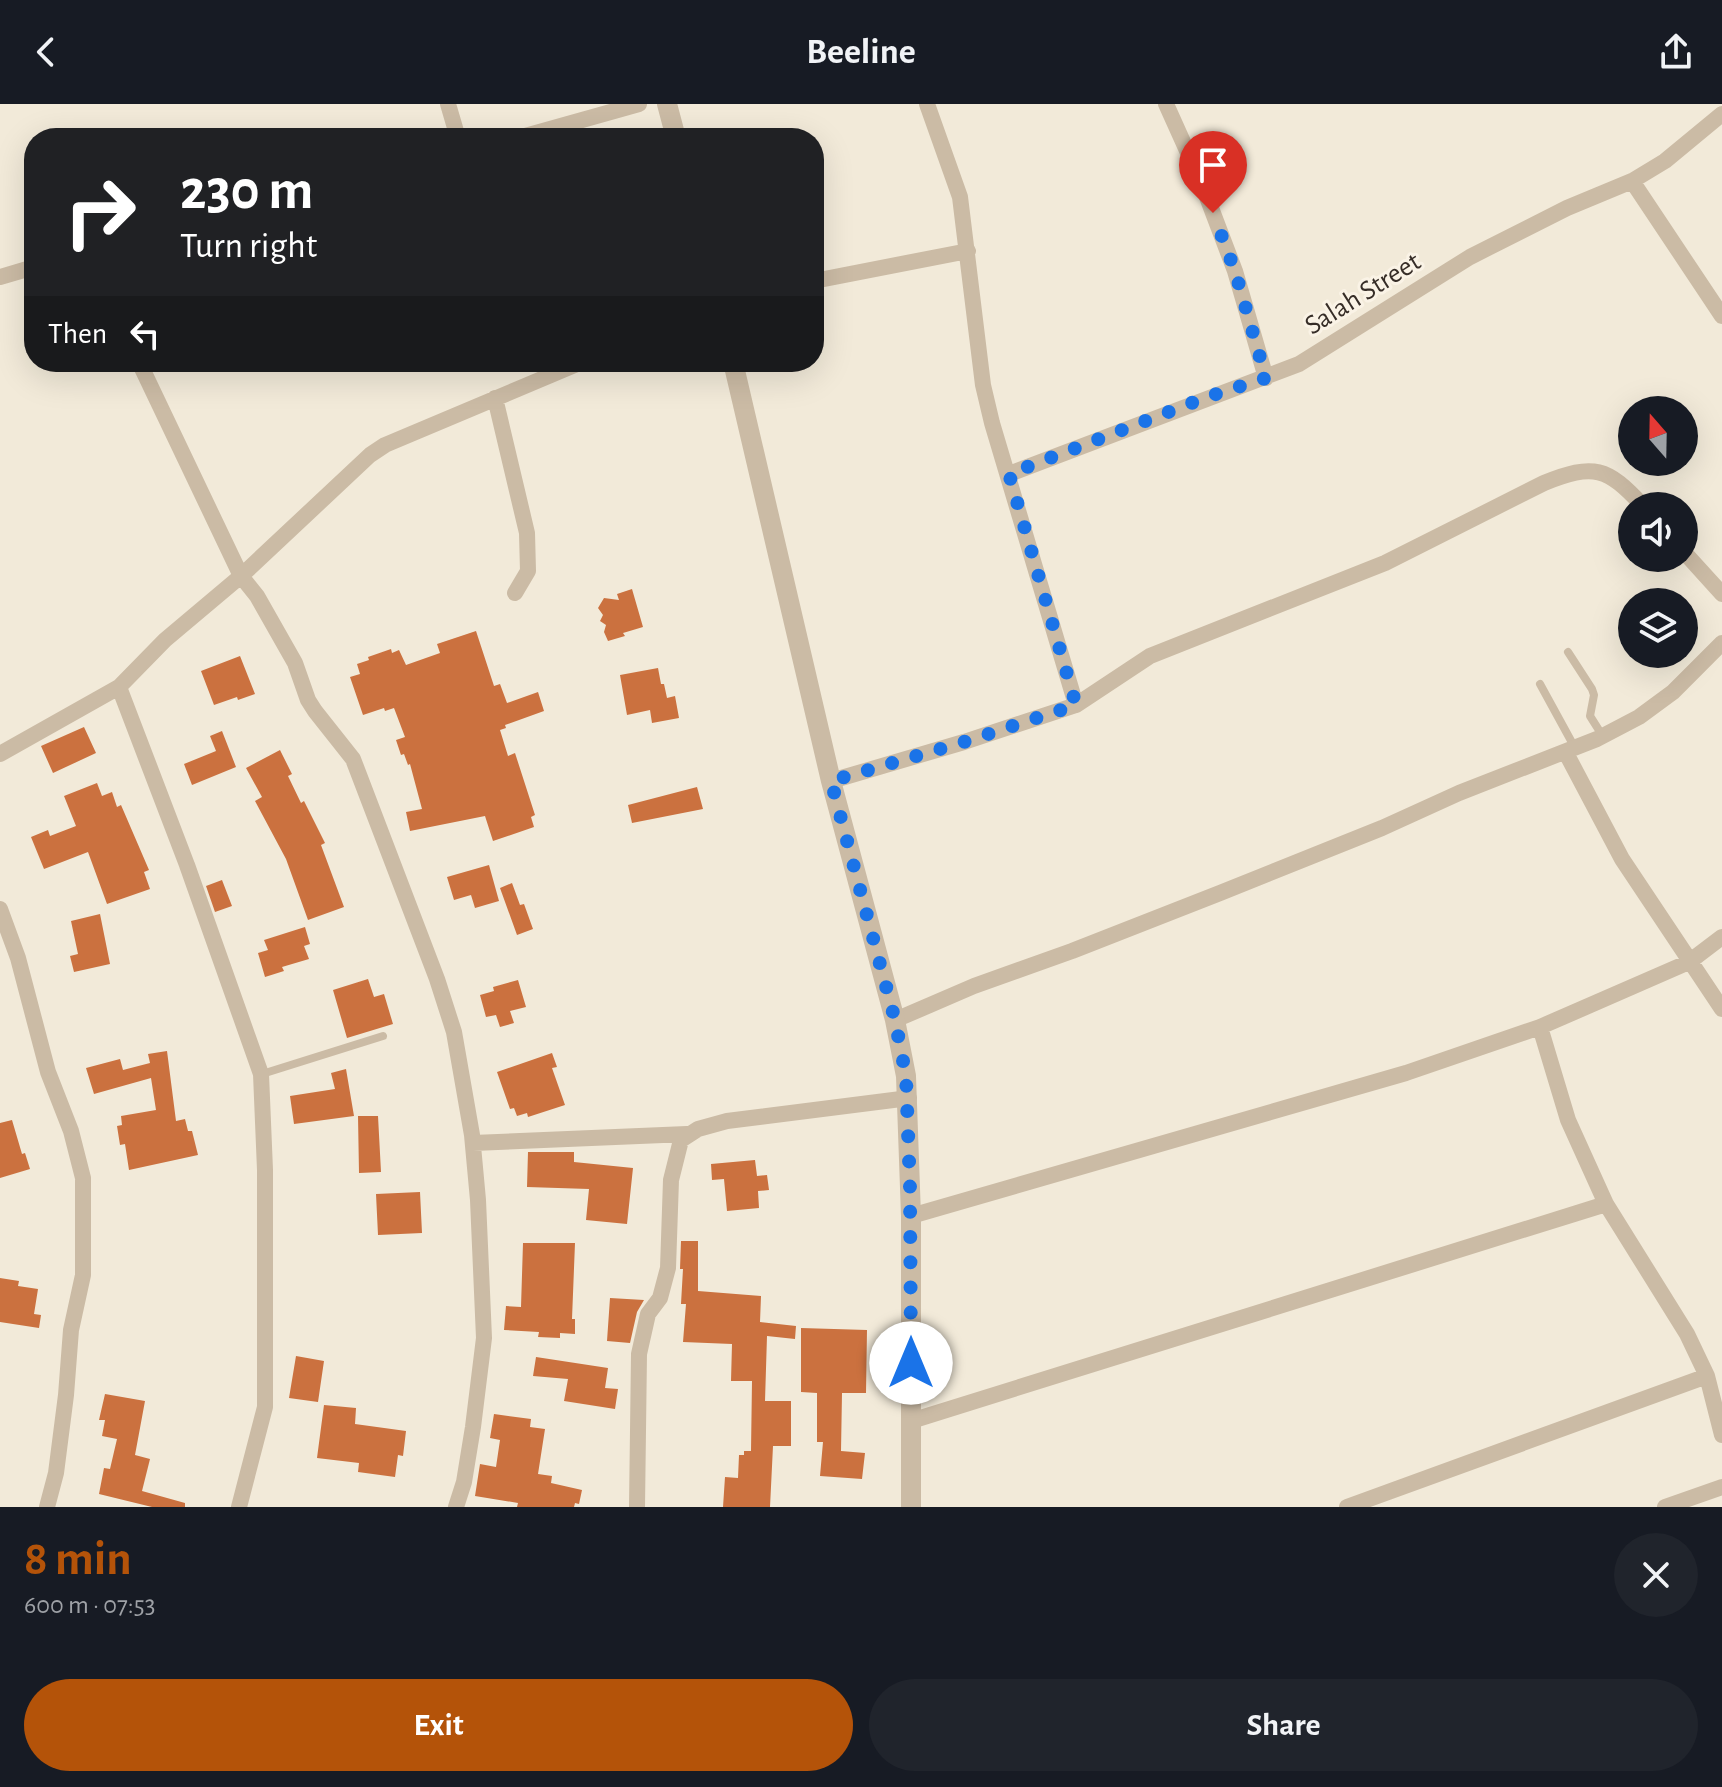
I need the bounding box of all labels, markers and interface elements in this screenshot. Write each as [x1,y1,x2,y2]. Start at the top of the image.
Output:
icon: back [24,30,68,74]
icon: share [1654,30,1698,74]
text: Beeline [806,34,916,70]
pin [1179,131,1247,213]
icon: arrive [1191,143,1235,187]
icon: right [48,160,152,264]
text: 230 m [180,163,313,219]
text: Turn right [180,228,317,264]
street label: Salah Street [1300,248,1426,340]
icon: left [123,312,167,356]
text: Then [48,319,107,349]
north arrow [1618,396,1698,476]
map controls [1618,396,1698,668]
button: sound [1618,492,1698,572]
button: layers [1618,588,1698,668]
position arrow [869,1321,953,1405]
button: close [1614,1533,1698,1617]
text: 8 min [24,1536,132,1584]
text: 600 m · 07:53 [24,1592,155,1618]
button: Exit [24,1679,853,1771]
button: Share [869,1679,1698,1771]

